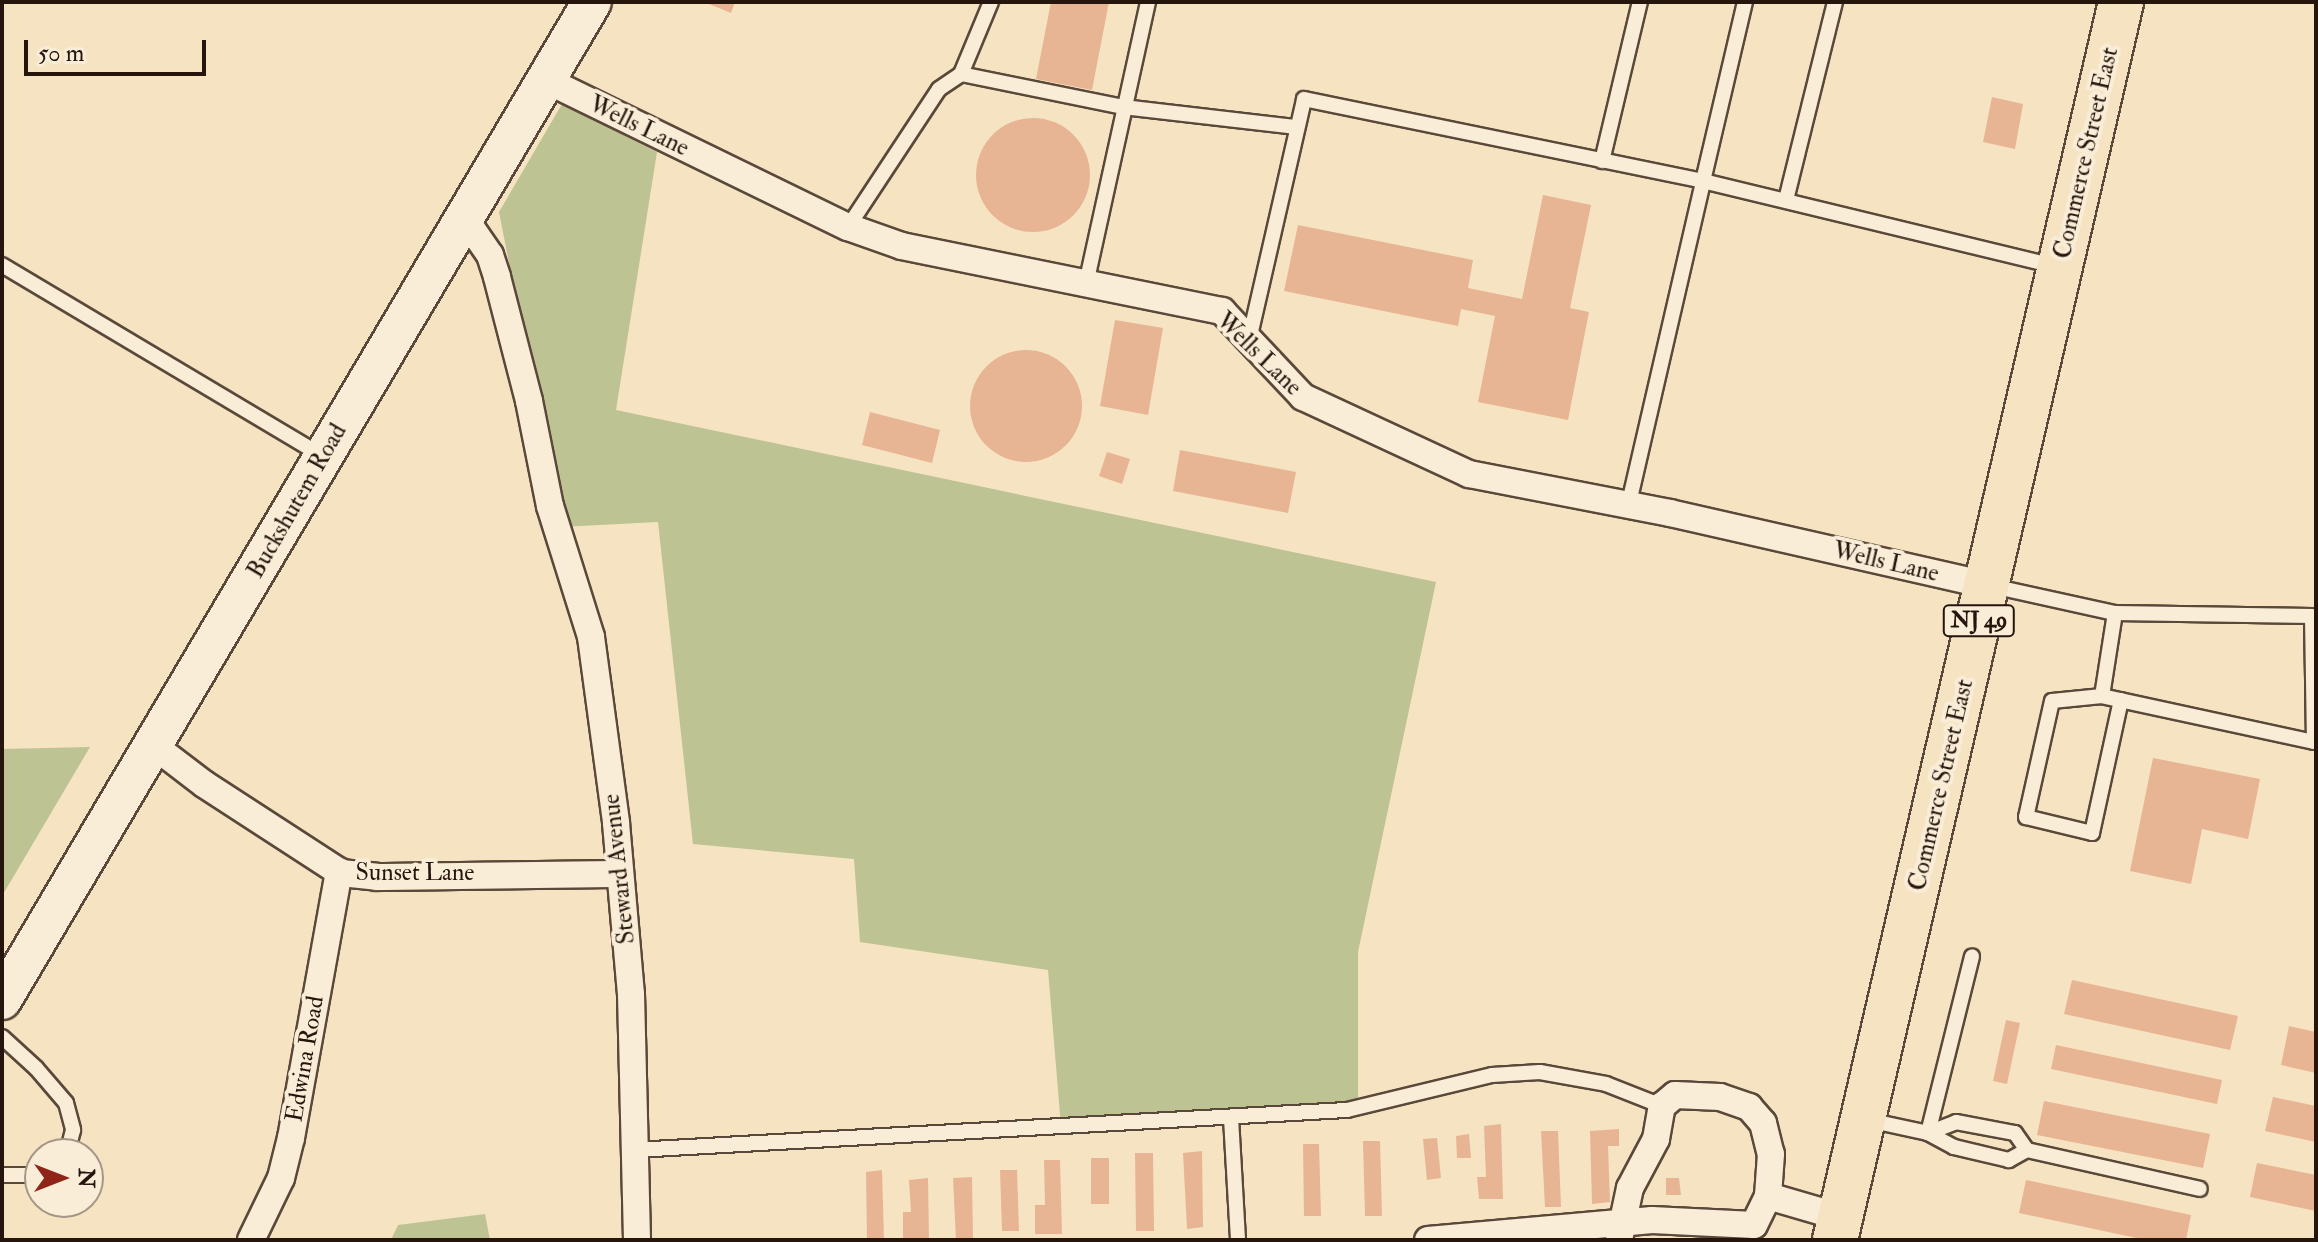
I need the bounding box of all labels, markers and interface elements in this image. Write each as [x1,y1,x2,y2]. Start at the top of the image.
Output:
scale bar [28,24,210,74]
text: 50 m [38,38,84,69]
street label: Commerce Street East [2048,45,2124,261]
street label: Wells Lane [584,89,694,163]
street label: Wells Lane [1210,306,1308,402]
street label: Buckshutem Road [241,419,353,583]
street label: Wells Lane [1830,536,1942,588]
road number: NJ 49 [1941,603,2017,639]
street label: Commerce Street East [1903,677,1979,893]
street label: Steward Avenue [597,792,641,946]
street label: Sunset Lane [356,859,474,887]
street label: Edwina Road [280,994,330,1124]
north arrow [24,1138,104,1218]
text: N [72,1168,100,1188]

